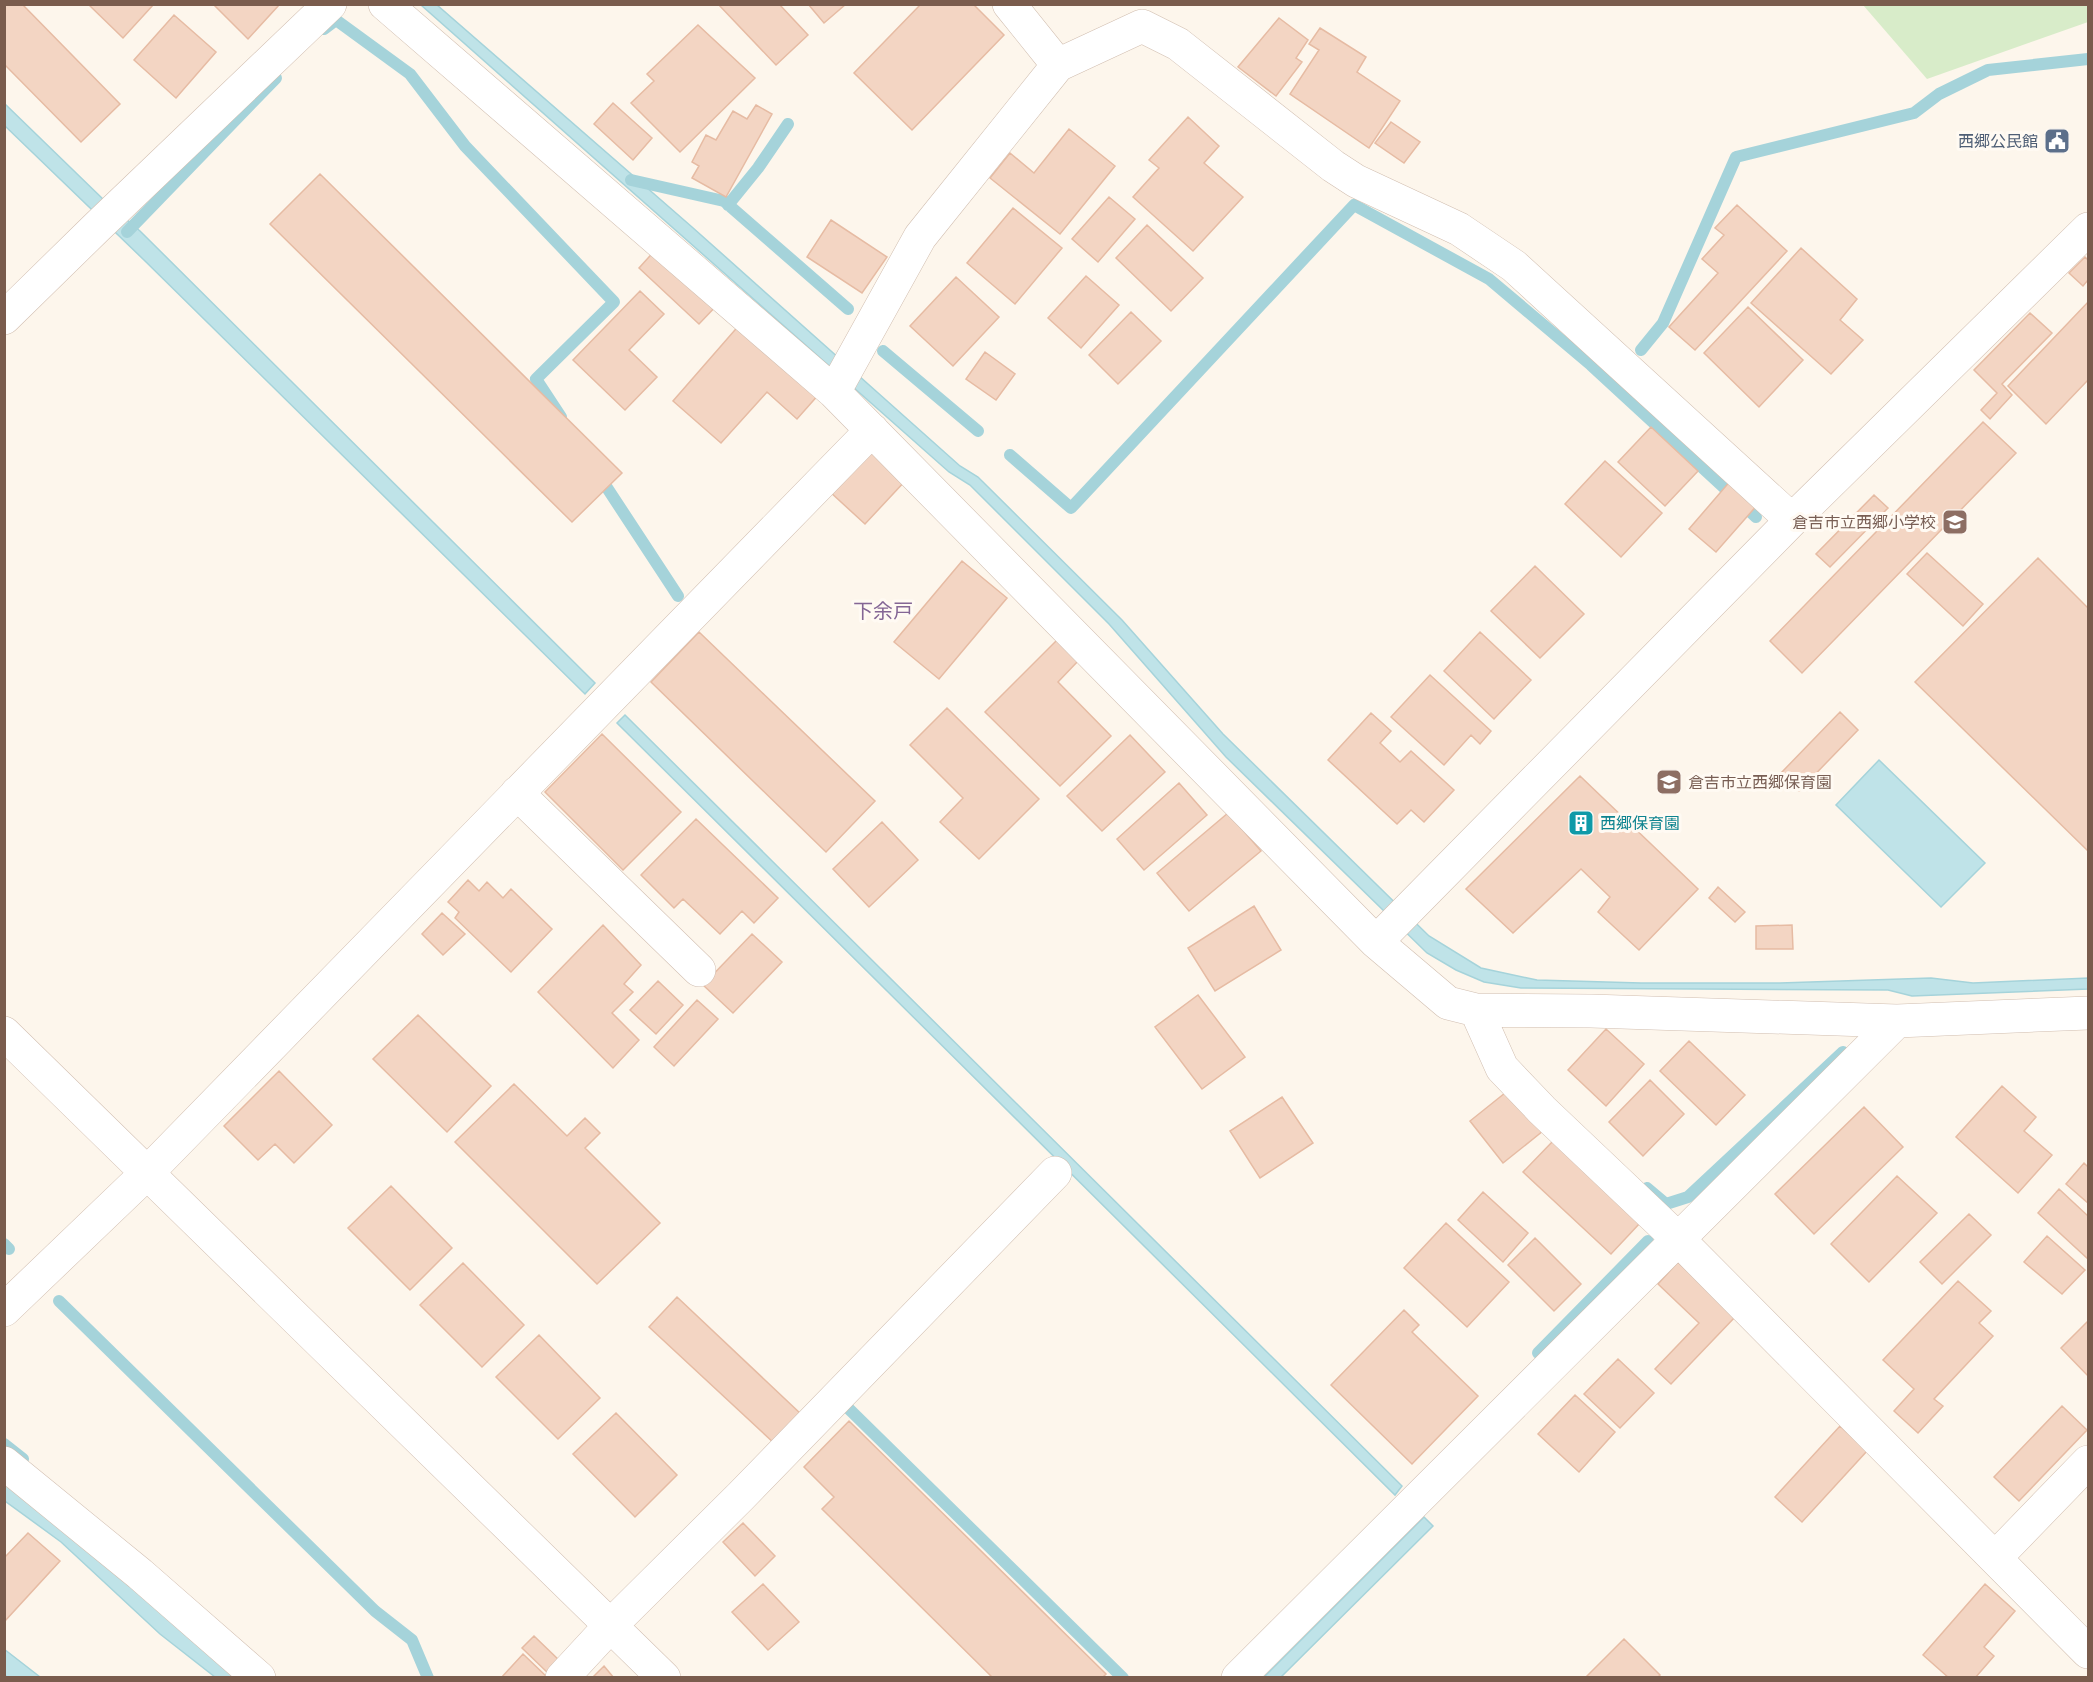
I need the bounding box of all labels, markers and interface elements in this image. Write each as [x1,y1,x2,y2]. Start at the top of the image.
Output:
public building icon: 西郷公民館 [2042,126,2072,156]
place label: 西郷公民館 [1958,131,2038,153]
school or university icon: 倉吉市立西郷小学校 [1940,507,1970,537]
place label: 倉吉市立西郷小学校 [1792,512,1936,534]
district label: 下余戸 [853,598,913,625]
school or university icon: 倉吉市立西郷保育園 [1654,767,1684,797]
place label: 倉吉市立西郷保育園 [1688,772,1832,794]
building icon: 西郷保育園 [1566,808,1596,838]
place label: 西郷保育園 [1600,813,1680,835]

